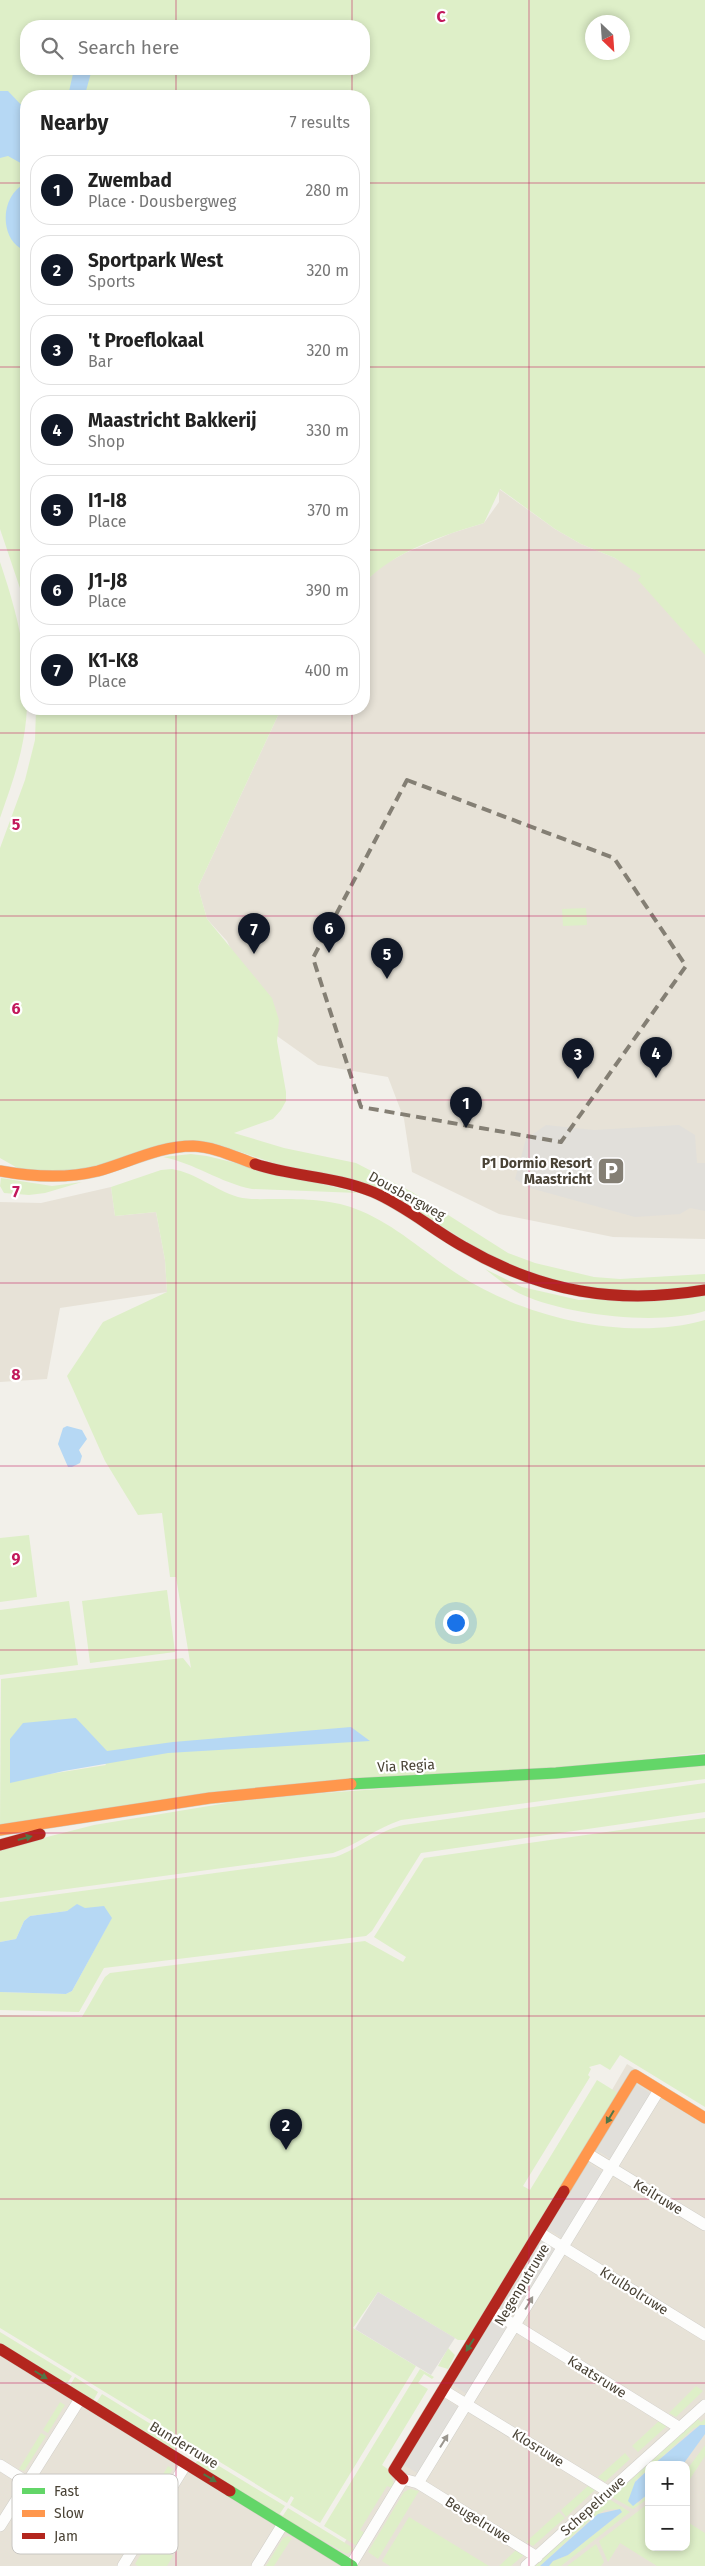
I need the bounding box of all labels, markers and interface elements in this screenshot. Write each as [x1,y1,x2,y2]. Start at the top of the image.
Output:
text: C [436,7,446,26]
north arrow [585,15,630,60]
search box [20,20,370,75]
icon: search [38,34,66,62]
text: Search here [78,36,179,59]
text: Nearby [40,110,108,136]
text: 7 results [290,113,350,132]
text: Zwembad [88,169,172,192]
text: 1 [53,181,61,200]
text: 280 m [305,181,349,200]
text: Place · Dousbergweg [88,192,236,211]
text: Sportpark West [88,249,223,272]
text: 2 [53,261,61,280]
text: 320 m [306,261,349,280]
text: Sports [88,272,135,291]
text: 't Proeflokaal [88,329,204,352]
text: 3 [53,341,61,360]
text: 320 m [306,341,349,360]
text: Bar [88,352,113,371]
text: Maastricht Bakkerij [88,409,257,432]
text: 4 [52,421,62,440]
text: 330 m [306,421,349,440]
text: Shop [88,432,125,451]
text: I1-I8 [88,489,127,512]
text: 5 [53,501,61,520]
text: 370 m [307,501,349,520]
text: Place [88,512,127,531]
text: J1-J8 [88,569,127,592]
text: 6 [52,581,62,600]
text: 390 m [306,581,349,600]
text: Place [88,592,127,611]
text: K1-K8 [88,649,139,672]
text: 7 [53,661,61,680]
text: 400 m [305,661,349,680]
text: Place [88,672,127,691]
text: 5 [12,815,21,834]
pin: 6 [313,912,345,953]
pin: 7 [238,913,270,954]
pin: 5 [371,938,403,979]
text: 6 [11,999,21,1018]
pin: 4 [640,1037,672,1078]
pin: 3 [562,1038,594,1079]
pin: 1 [450,1087,482,1128]
place label: P1 Dormio Resort Maastricht [482,1155,593,1188]
parking icon: P1 Dormio Resort Maastricht [596,1156,626,1186]
street label: Dousbergweg [366,1168,449,1224]
text: 7 [12,1182,20,1201]
text: 8 [11,1365,21,1384]
text: 9 [12,1549,21,1568]
your location [443,1610,469,1636]
street label: Via Regia [377,1756,435,1776]
one-way arrow [17,1834,32,1842]
pin: 2 [270,2109,302,2150]
one-way arrow [606,2111,615,2124]
street label: Keilruwe [630,2176,686,2218]
street label: Negenputruwe [491,2241,553,2329]
street label: Krulbolruwe [597,2263,671,2319]
one-way arrow [524,2296,533,2309]
one-way arrow [466,2339,475,2352]
street label: Kaatsruwe [564,2352,630,2402]
one-way arrow [35,2370,48,2380]
street label: Bunderruwe [146,2418,222,2472]
street label: Klosruwe [509,2425,567,2471]
one-way arrow [439,2435,448,2448]
map controls [645,2461,690,2551]
button: + [645,2461,690,2506]
street label: Schepelruwe [557,2472,629,2540]
legend [12,2474,178,2554]
one-way arrow [203,2474,216,2483]
text: Fast [54,2483,80,2500]
street label: Beugelruwe [442,2493,514,2547]
text: Slow [54,2505,84,2522]
button: − [645,2506,690,2551]
text: Jam [54,2528,78,2545]

